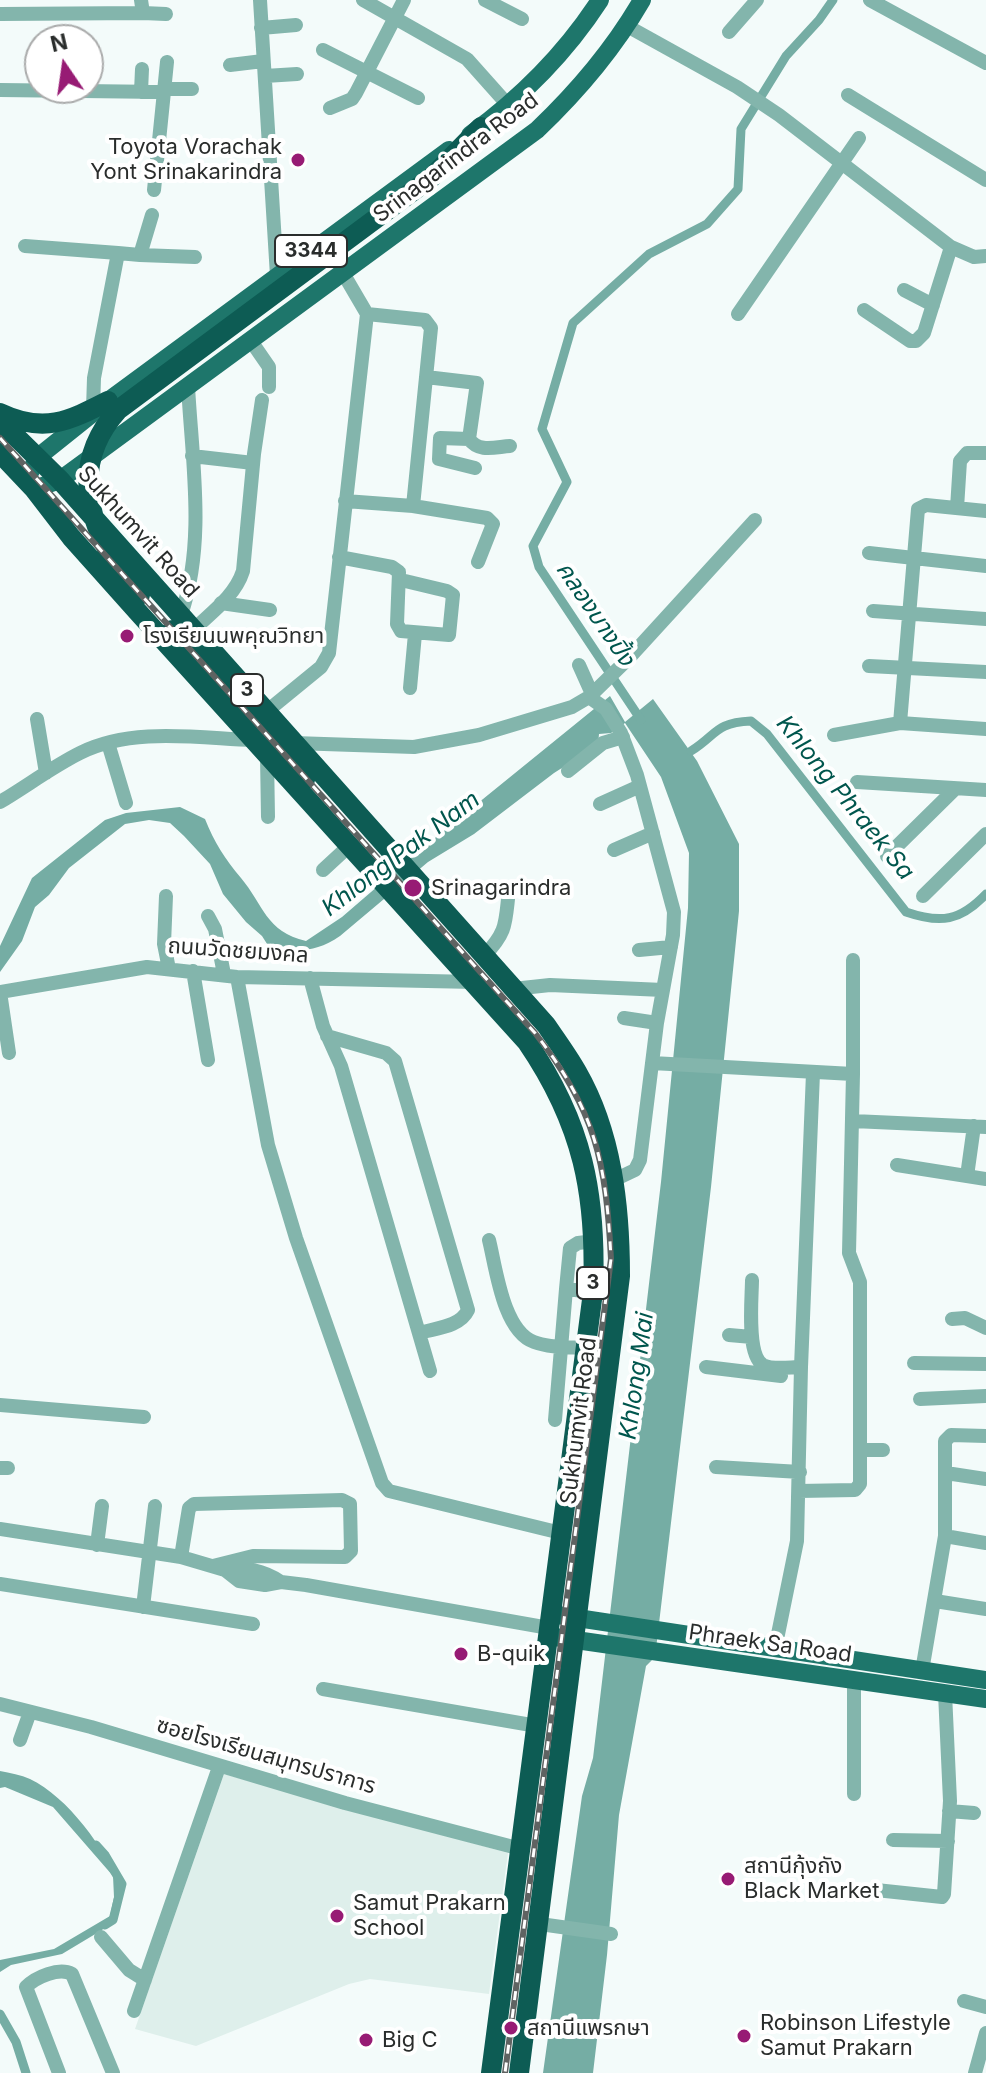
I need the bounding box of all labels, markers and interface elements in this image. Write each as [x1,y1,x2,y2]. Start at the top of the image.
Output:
north arrow [24,24,104,104]
text: N [48,28,70,57]
street label: Srinagarindra Road [368,87,544,229]
place label: Toyota Vorachak Yont Srinakarindra [90,134,282,186]
marker: Toyota Vorachak Yont Srinakarindra [289,151,307,169]
road number: 3344 [275,235,347,267]
street label: Sukhumvit Road [72,461,204,603]
water label: คลองบางปิ้ง [550,556,640,672]
place label: โรงเรียนนพคุณวิทยา [143,623,324,649]
marker: โรงเรียนนพคุณวิทยา [118,627,136,645]
road number: 3 [231,674,263,706]
water label: Khlong Phraek Sa [770,710,920,886]
water label: Khlong Pak Nam [317,785,485,923]
place label: Srinagarindra [431,875,571,901]
marker: Srinagarindra [402,877,424,899]
street label: ถนนวัดชยมงคล [167,933,309,969]
road number: 3 [577,1267,609,1299]
water label: Khlong Mai [614,1310,660,1442]
street label: Sukhumvit Road [556,1336,602,1506]
street label: Phraek Sa Road [687,1619,853,1669]
place label: B-quik [477,1641,545,1667]
marker: B-quik [452,1645,470,1663]
street label: ซอยโรงเรียนสมุทรปราการ [153,1712,379,1800]
place label: สถานีกุ้งถัง Black Market [744,1853,879,1904]
marker: สถานีกุ้งถัง Black Market [719,1870,737,1888]
place label: Samut Prakarn School [353,1890,506,1942]
marker: Samut Prakarn School [328,1907,346,1925]
place label: Robinson Lifestyle Samut Prakarn [760,2010,951,2062]
place label: สถานีแพรกษา [527,2015,650,2041]
marker: สถานีแพรกษา [502,2019,520,2037]
place label: Big C [382,2027,437,2053]
marker: Robinson Lifestyle Samut Prakarn [735,2027,753,2045]
marker: Big C [357,2031,375,2049]

